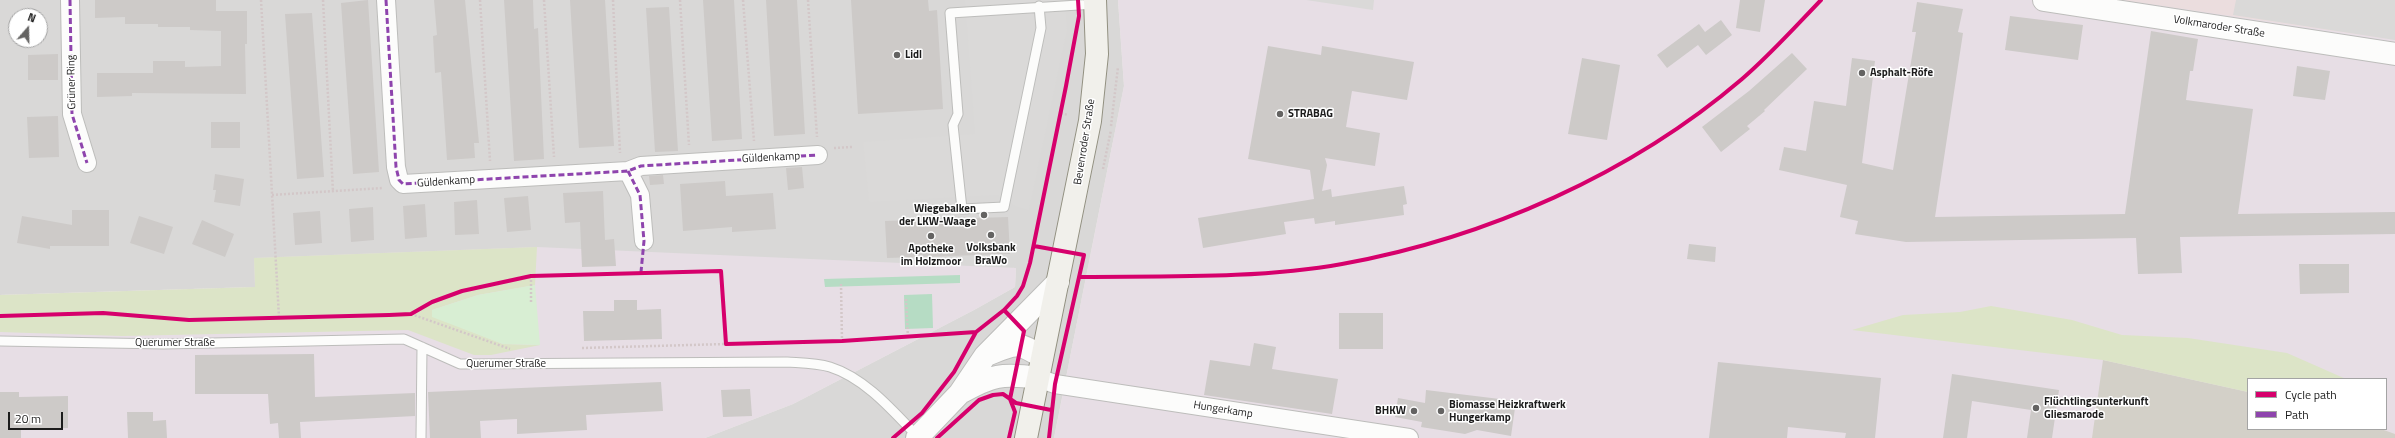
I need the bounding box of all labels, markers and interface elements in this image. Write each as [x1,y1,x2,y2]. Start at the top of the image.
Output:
north arrow [8,8,48,48]
text: N [25,9,38,26]
street label: Volkmaroder Straße [2172,13,2266,41]
place label: Lidl [905,48,922,62]
marker: Lidl [892,50,902,60]
street label: Grüner Ring [65,54,79,110]
place label: Asphalt-Röfe [1870,66,1933,80]
marker: Asphalt-Röfe [1857,68,1867,78]
street label: Bevenroder Straße [1072,98,1098,186]
place label: STRABAG [1288,107,1333,121]
marker: STRABAG [1275,109,1285,119]
street label: Güldenkamp [742,150,800,166]
street label: Güldenkamp [417,173,475,191]
place label: Wiegebalken der LKW-Waage [899,202,976,228]
marker: Wiegebalken der LKW-Waage [979,210,989,220]
marker: Volksbank BraWo [986,230,996,240]
marker: Apotheke im Holzmoor [926,231,936,241]
place label: Volksbank BraWo [966,241,1016,267]
place label: Apotheke im Holzmoor [901,242,961,268]
street label: Querumer Straße [135,336,215,350]
street label: Querumer Straße [466,357,546,371]
legend [2247,378,2387,430]
text: Cycle path [2285,385,2337,404]
place label: Flüchtlingsunterkunft Gliesmarode [2044,395,2148,421]
place label: Biomasse Heizkraftwerk Hungerkamp [1449,398,1566,424]
street label: Hungerkamp [1192,399,1254,421]
marker: Flüchtlingsunterkunft Gliesmarode [2031,403,2041,413]
scale bar [10,404,65,430]
place label: BHKW [1375,404,1406,418]
text: Path [2285,405,2309,424]
marker: BHKW [1409,406,1419,416]
marker: Biomasse Heizkraftwerk Hungerkamp [1436,406,1446,416]
text: 20 m [15,409,41,428]

